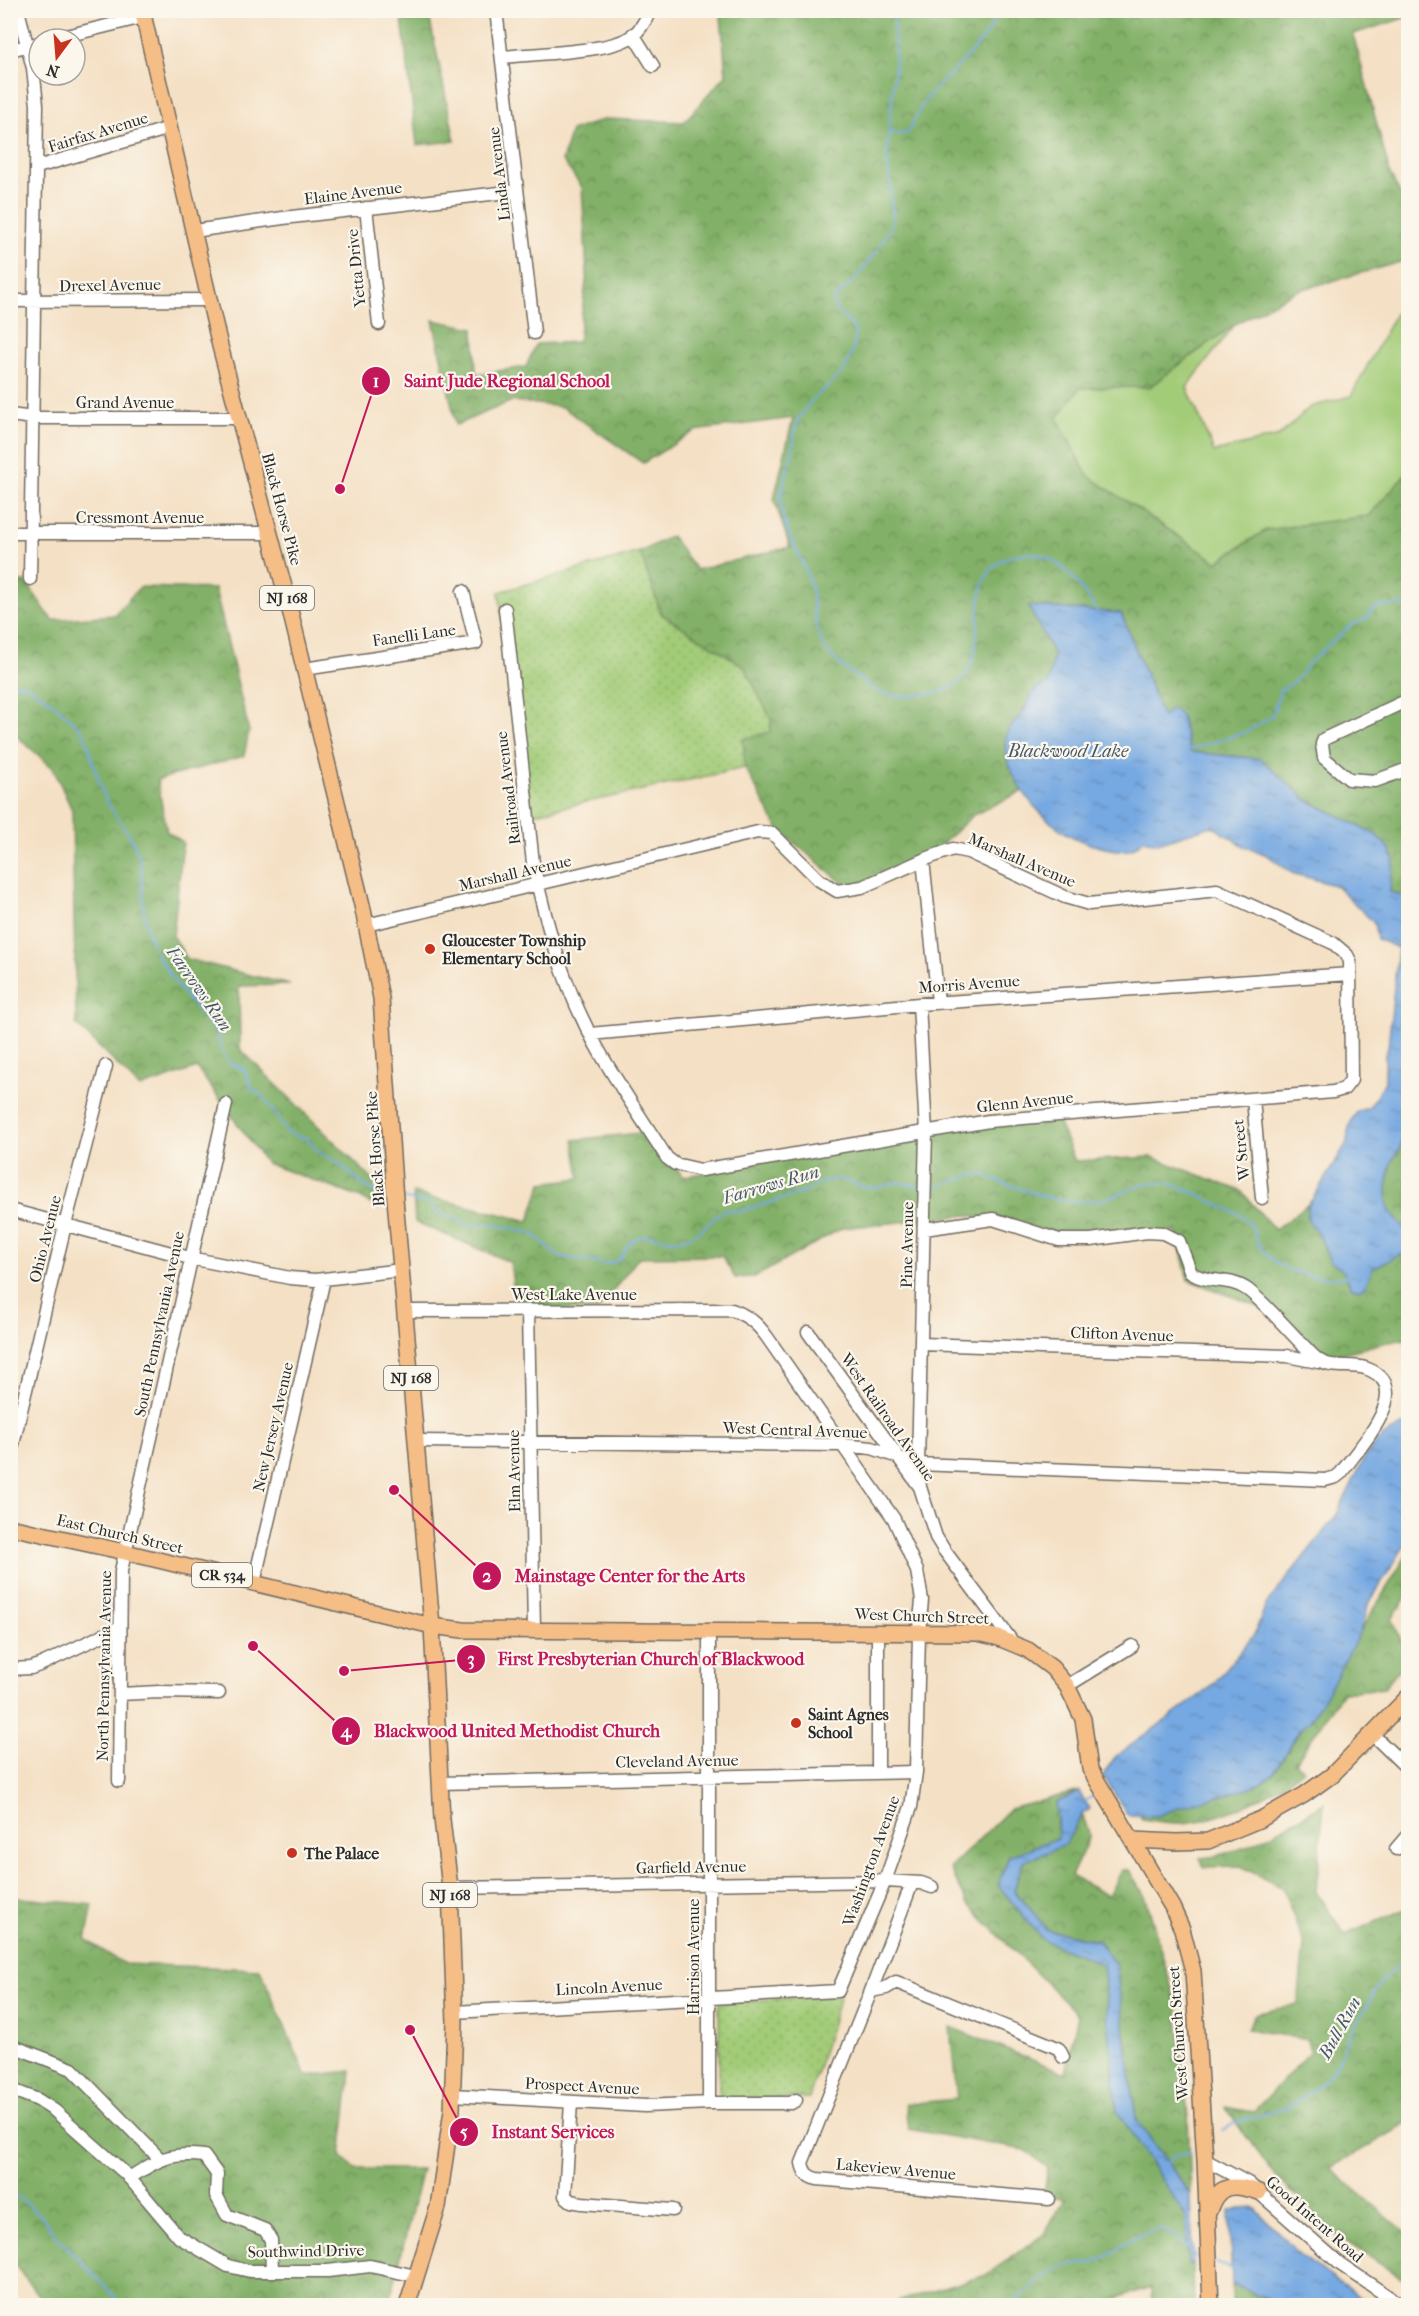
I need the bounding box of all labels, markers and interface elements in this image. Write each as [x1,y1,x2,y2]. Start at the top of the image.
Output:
north arrow [27,27,87,87]
text: N [44,60,61,82]
street label: Fairfax Avenue [46,108,150,156]
street label: Linda Avenue [484,126,514,222]
street label: Elaine Avenue [303,178,403,208]
street label: Yetta Drive [342,228,370,309]
street label: Drexel Avenue [59,275,161,295]
callout: Saint Jude Regional School [361,363,622,399]
text: 1 [373,371,379,392]
text: Saint Jude Regional School [404,371,611,392]
street label: Grand Avenue [76,393,174,412]
street label: Black Horse Pike [258,451,306,567]
street label: Cressmont Avenue [76,508,204,527]
road number: NJ 168 [260,586,314,610]
street label: Fanelli Lane [371,620,457,650]
street label: Railroad Avenue [492,730,524,846]
water label: Blackwood Lake [1007,741,1129,762]
street label: Marshall Avenue [965,829,1079,891]
street label: Marshall Avenue [457,851,573,895]
place label: Gloucester Township Elementary School [442,931,586,969]
water label: Farrows Run [161,942,236,1036]
marker: Gloucester Township Elementary School [423,942,437,956]
street label: Morris Avenue [918,971,1020,997]
street label: Glenn Avenue [976,1087,1074,1117]
street label: Black Horse Pike [361,1091,389,1207]
street label: W Street [1228,1118,1254,1182]
water label: Farrows Run [720,1161,821,1209]
street label: Ohio Avenue [25,1193,65,1285]
street label: Pine Avenue [897,1201,917,1288]
street label: South Pennsylvania Avenue [130,1229,188,1419]
street label: West Lake Avenue [510,1285,637,1304]
street label: Clifton Avenue [1070,1323,1174,1345]
street label: West Railroad Avenue [836,1348,939,1485]
street label: New Jersey Avenue [249,1360,297,1494]
road number: NJ 168 [384,1366,438,1390]
street label: West Central Avenue [721,1418,868,1442]
street label: Elm Avenue [504,1429,524,1512]
street label: East Church Street [55,1510,185,1558]
callout: Mainstage Center for the Arts [472,1558,757,1594]
road number: CR 534 [192,1563,252,1587]
text: 2 [482,1566,492,1587]
text: Mainstage Center for the Arts [514,1566,746,1587]
street label: North Pennsylvania Avenue [93,1570,115,1762]
street label: West Church Street [853,1604,990,1628]
callout: First Presbyterian Church of Blackwood [456,1641,817,1677]
text: 3 [467,1649,475,1670]
text: First Presbyterian Church of Blackwood [497,1649,805,1670]
place label: Saint Agnes School [808,1705,889,1742]
callout: Blackwood United Methodist Church [331,1713,672,1749]
marker: Saint Agnes School [789,1716,803,1730]
text: 4 [340,1721,353,1742]
text: Blackwood United Methodist Church [374,1721,661,1742]
street label: Cleveland Avenue [615,1750,739,1772]
street label: Washington Avenue [838,1793,904,1930]
place label: The Palace [303,1844,379,1863]
marker: The Palace [285,1846,299,1860]
street label: Garfield Avenue [636,1857,746,1877]
road number: NJ 168 [423,1883,477,1907]
street label: Harrison Avenue [684,1899,703,2015]
street label: West Church Street [1164,1965,1192,2102]
street label: Lincoln Avenue [555,1975,663,1999]
water label: Bull Run [1314,1993,1366,2063]
street label: Prospect Avenue [524,2074,640,2098]
callout: Instant Services [449,2114,626,2150]
text: 5 [460,2122,468,2143]
text: Instant Services [491,2122,615,2143]
street label: Lakeview Avenue [835,2154,957,2184]
street label: Good Intent Road [1262,2172,1368,2267]
street label: Southwind Drive [247,2240,365,2262]

